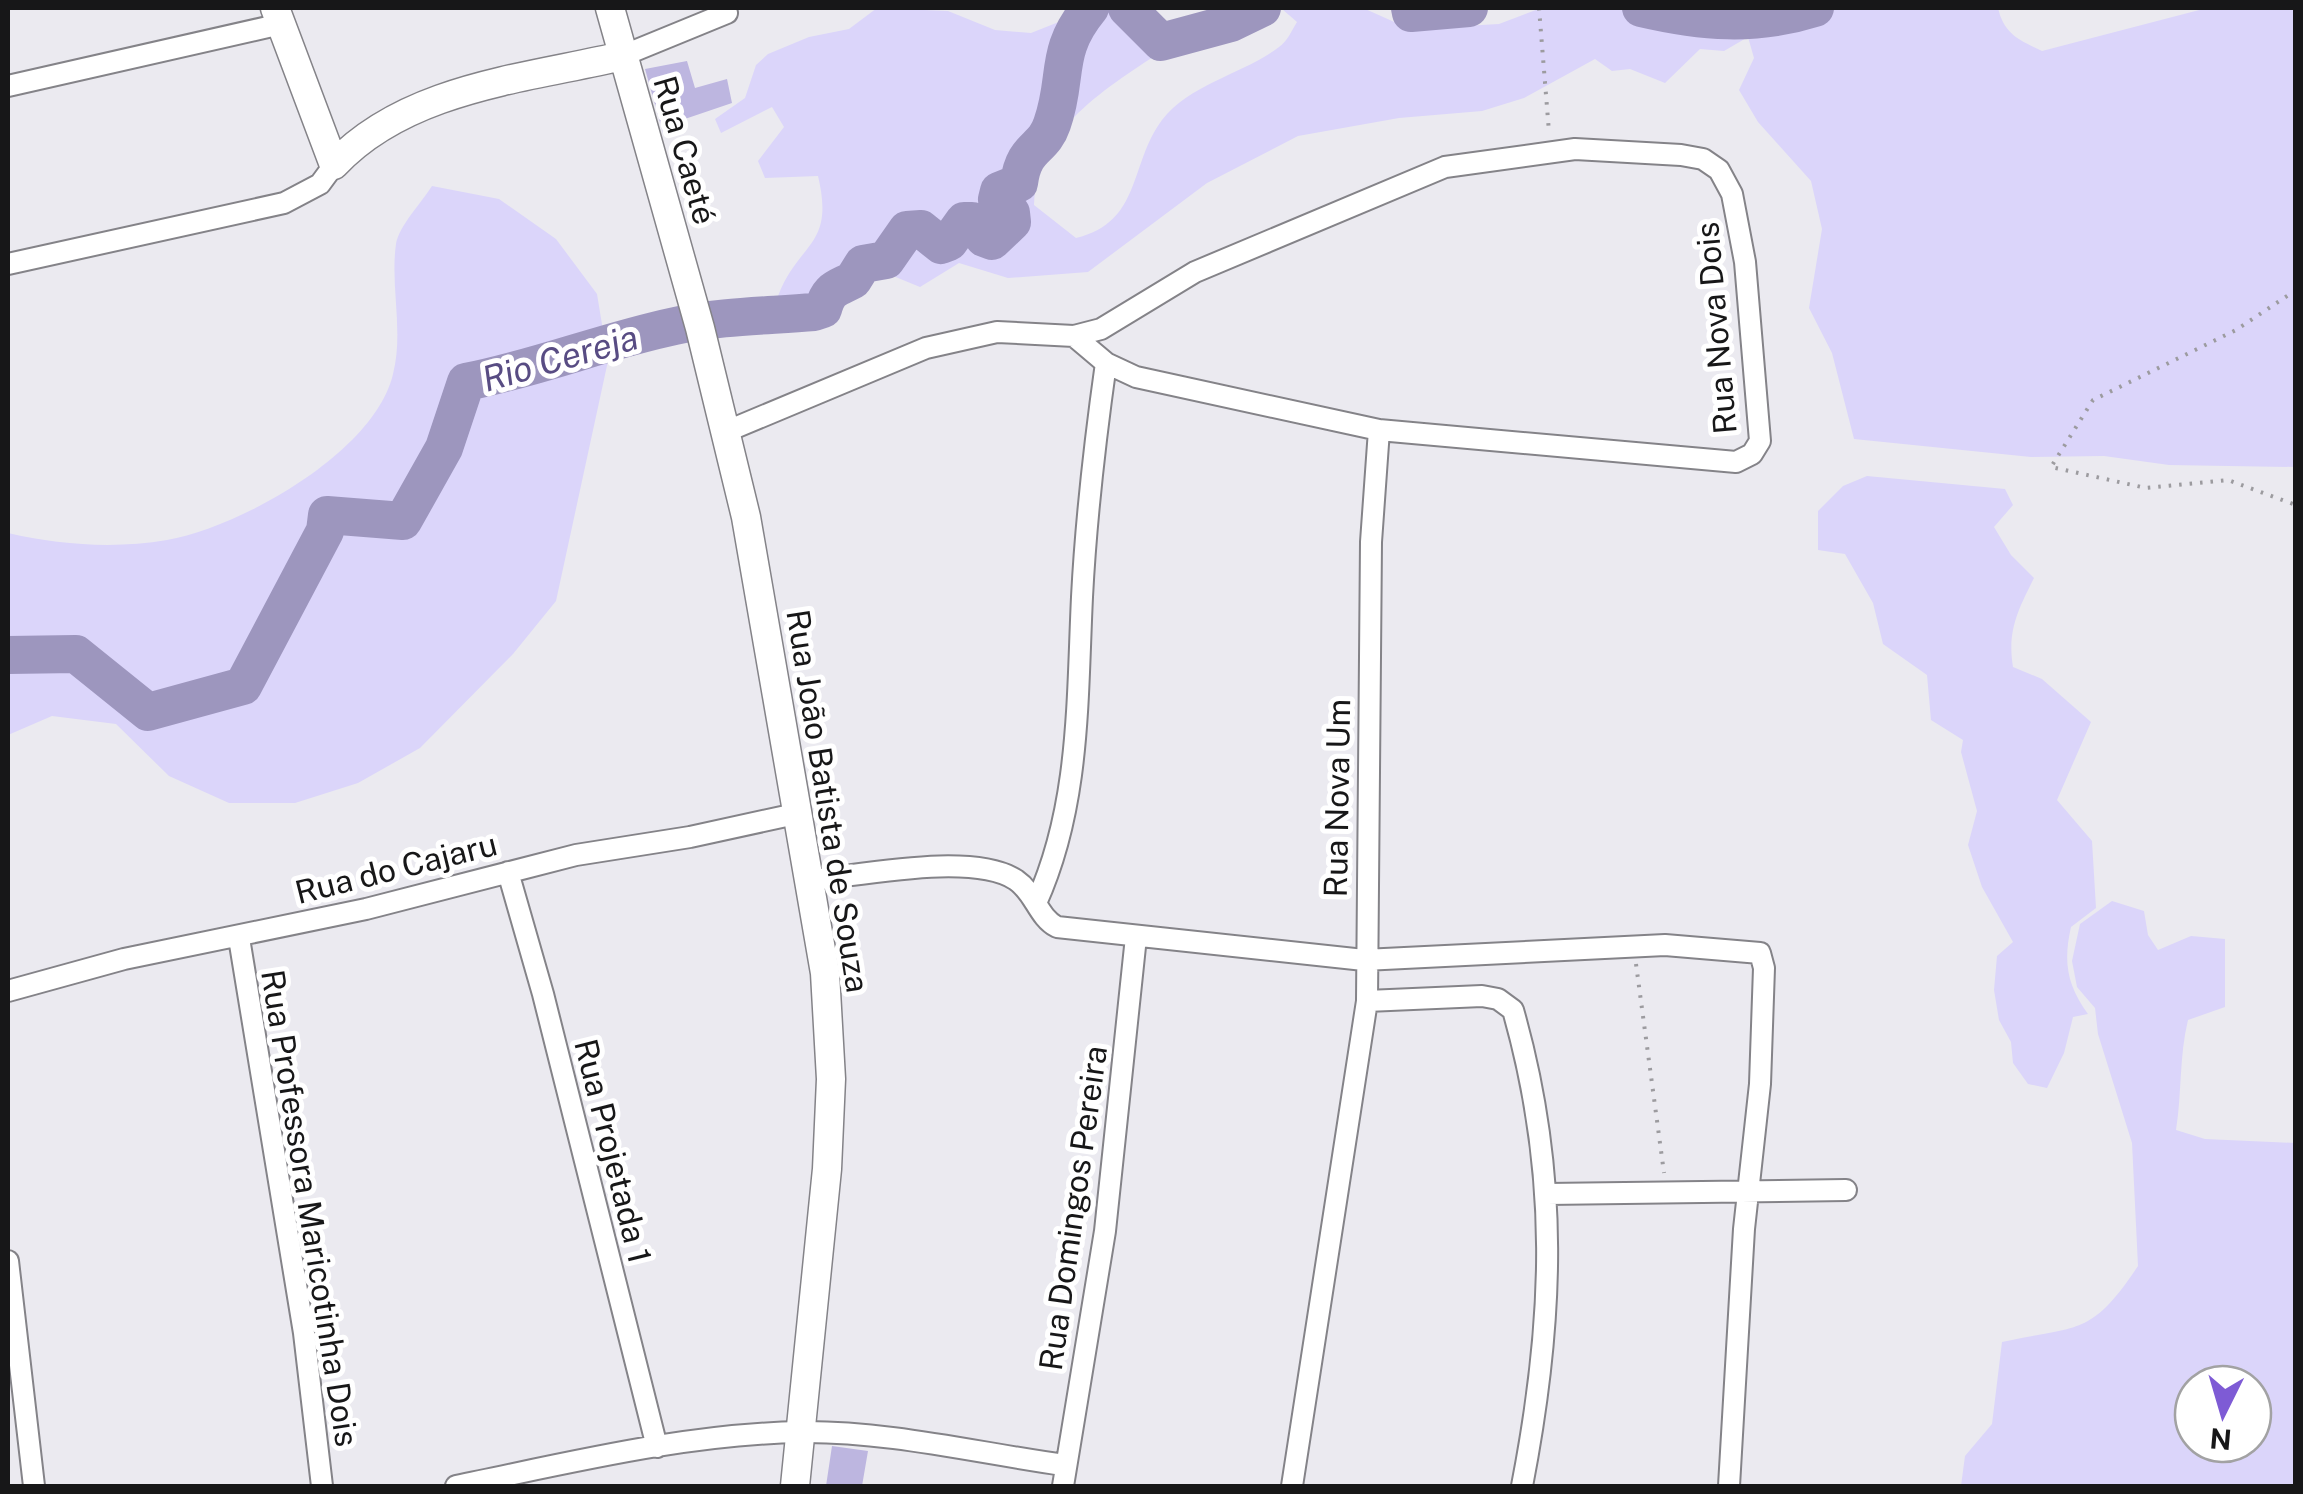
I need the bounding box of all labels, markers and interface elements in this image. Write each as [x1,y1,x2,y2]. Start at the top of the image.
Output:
street label: Rua Caeté [646,72,724,228]
street label: Rua Nova Dois [1688,220,1744,436]
water label: Rio Cereja [477,316,643,400]
street label: Rua João Batista de Souza [779,607,877,995]
street label: Rua Nova Um [1317,698,1357,898]
street label: Rua do Cajaru [291,825,501,911]
street label: Rua Professora Maricotinha Dois [254,967,366,1449]
street label: Rua Projetada 1 [567,1035,659,1267]
street label: Rua Domingos Pereira [1032,1043,1114,1373]
north arrow [2173,1364,2273,1464]
text: N [2208,1422,2233,1457]

